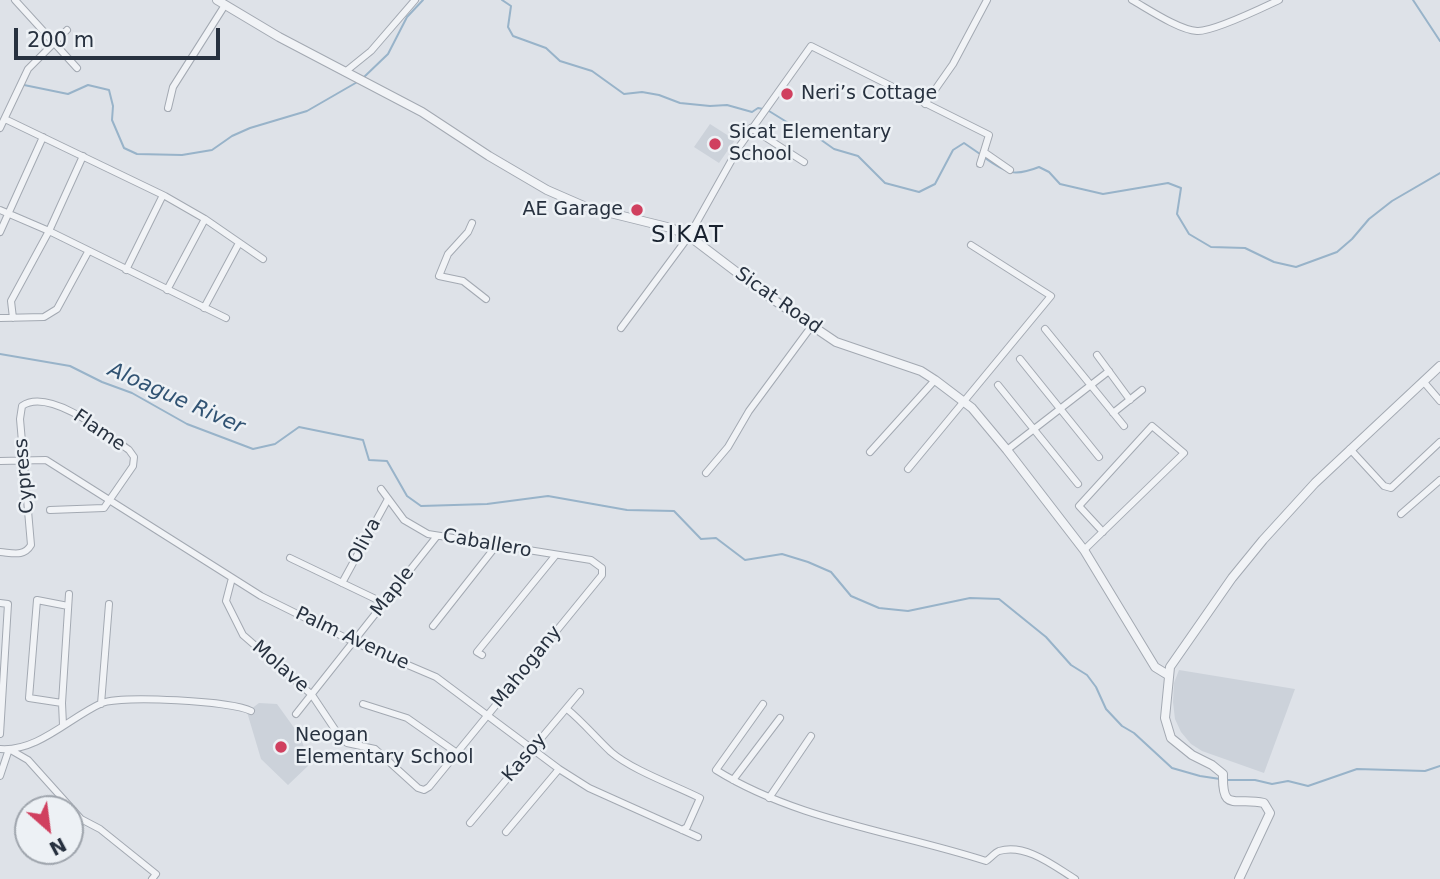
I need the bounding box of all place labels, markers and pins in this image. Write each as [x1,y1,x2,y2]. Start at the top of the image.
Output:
place label: Neri’s Cottage [801,83,937,105]
marker: Neri’s Cottage [779,86,795,102]
place label: Sicat Elementary School [729,122,891,166]
marker: Sicat Elementary School [707,136,723,152]
place label: AE Garage [522,199,623,221]
marker: AE Garage [629,202,645,218]
place label: Neogan Elementary School [295,725,473,769]
marker: Neogan Elementary School [273,739,289,755]

